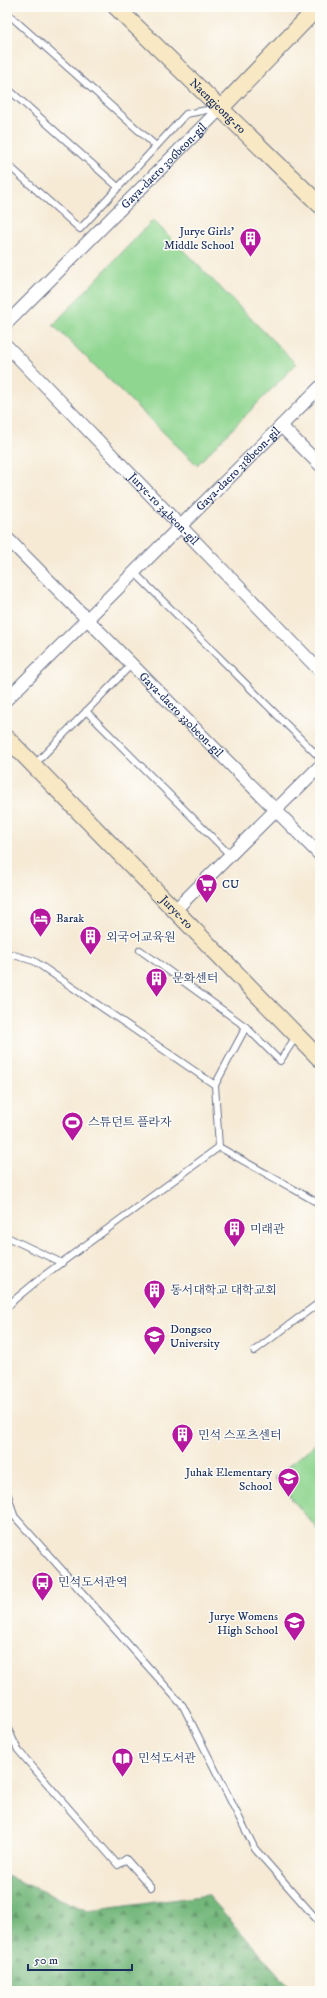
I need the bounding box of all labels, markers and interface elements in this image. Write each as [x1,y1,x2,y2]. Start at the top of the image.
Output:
street label: Naengjeong-ro [187,75,249,137]
street label: Gaya-daero 306beon-gil [118,119,210,212]
place label: Jurye Girls' Middle School [164,224,234,253]
building icon: Jurye Girls' Middle School [237,225,263,258]
street label: Gaya-daero 318beon-gil [193,423,284,514]
street label: Jurye-ro 34beon-gil [125,469,202,548]
street label: Gaya-daero 330beon-gil [136,669,227,760]
supermarket icon: CU [194,871,220,904]
place label: CU [222,877,239,892]
street label: Jurye-ro [156,891,196,932]
hotel icon: Barak [27,905,53,938]
place label: Barak [56,911,84,926]
building icon: 외국어교육원 [77,924,103,957]
place label: 외국어교육원 [106,930,176,945]
building icon: 문화센터 [143,965,169,998]
place label: 문화센터 [172,971,218,986]
sports icon: 스튜던트 플라자 [59,1109,85,1142]
place label: 스튜던트 플라자 [88,1115,172,1130]
building icon: 미래관 [221,1216,247,1249]
place label: 미래관 [250,1222,285,1237]
building icon: 동서대학교 대학교회 [141,1277,167,1310]
place label: 동서대학교 대학교회 [170,1283,277,1298]
place label: Dongseo University [170,1322,220,1351]
school or university icon: Dongseo University [141,1323,167,1356]
building icon: 민석 스포츠센터 [170,1422,196,1455]
place label: 민석 스포츠센터 [198,1428,282,1443]
place label: Juhak Elementary School [184,1465,272,1494]
school or university icon: Juhak Elementary School [275,1466,301,1499]
bus stop icon: 민석도서관역 [30,1569,56,1602]
place label: 민석도서관역 [58,1575,128,1590]
place label: Jurye Womens High School [208,1609,278,1638]
school or university icon: Jurye Womens High School [281,1610,307,1643]
library icon: 민석도서관 [109,1745,135,1778]
place label: 민석도서관 [138,1751,196,1766]
scale bar [28,1946,132,1972]
text: 50 m [34,1953,58,1968]

